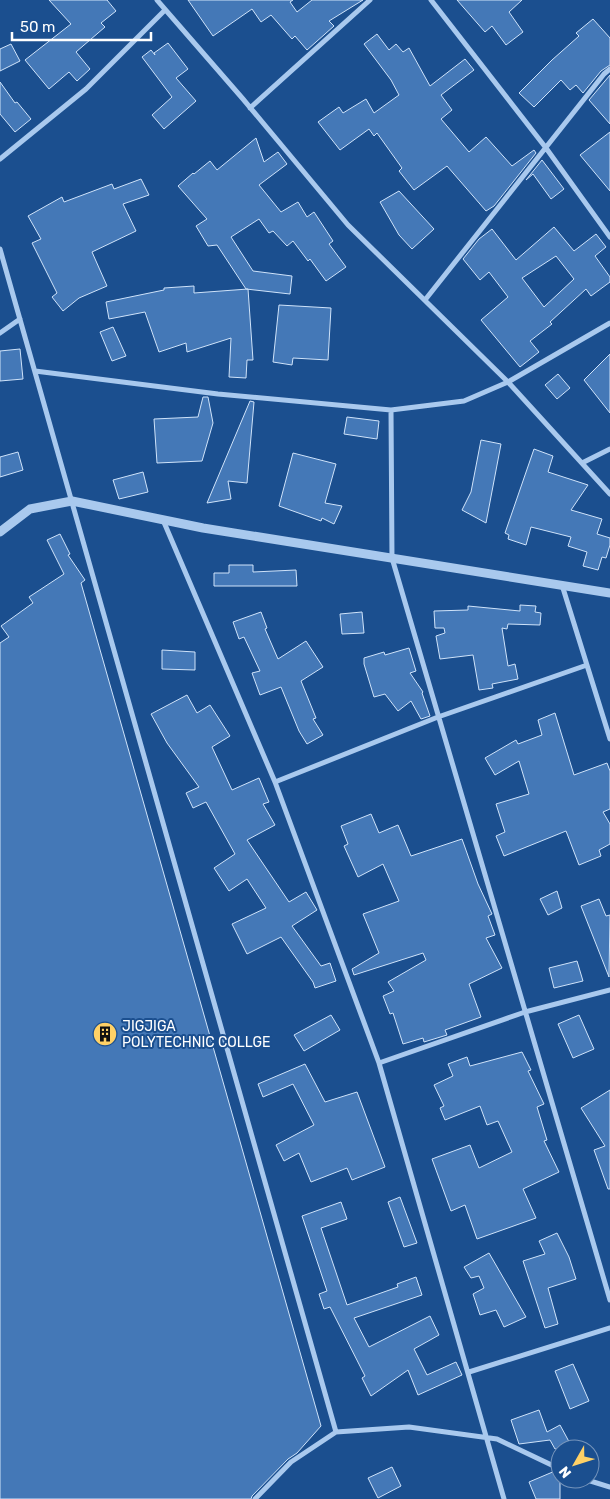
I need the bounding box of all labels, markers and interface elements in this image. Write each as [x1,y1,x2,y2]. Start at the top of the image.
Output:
scale bar [12,10,151,42]
text: 50 m [20,18,55,36]
place label: JIGJIGA POLYTECHNIC COLLGE [122,1018,270,1051]
building icon: JIGJIGA POLYTECHNIC COLLGE [92,1021,118,1047]
north arrow [550,1439,600,1489]
text: N [556,1463,575,1481]

